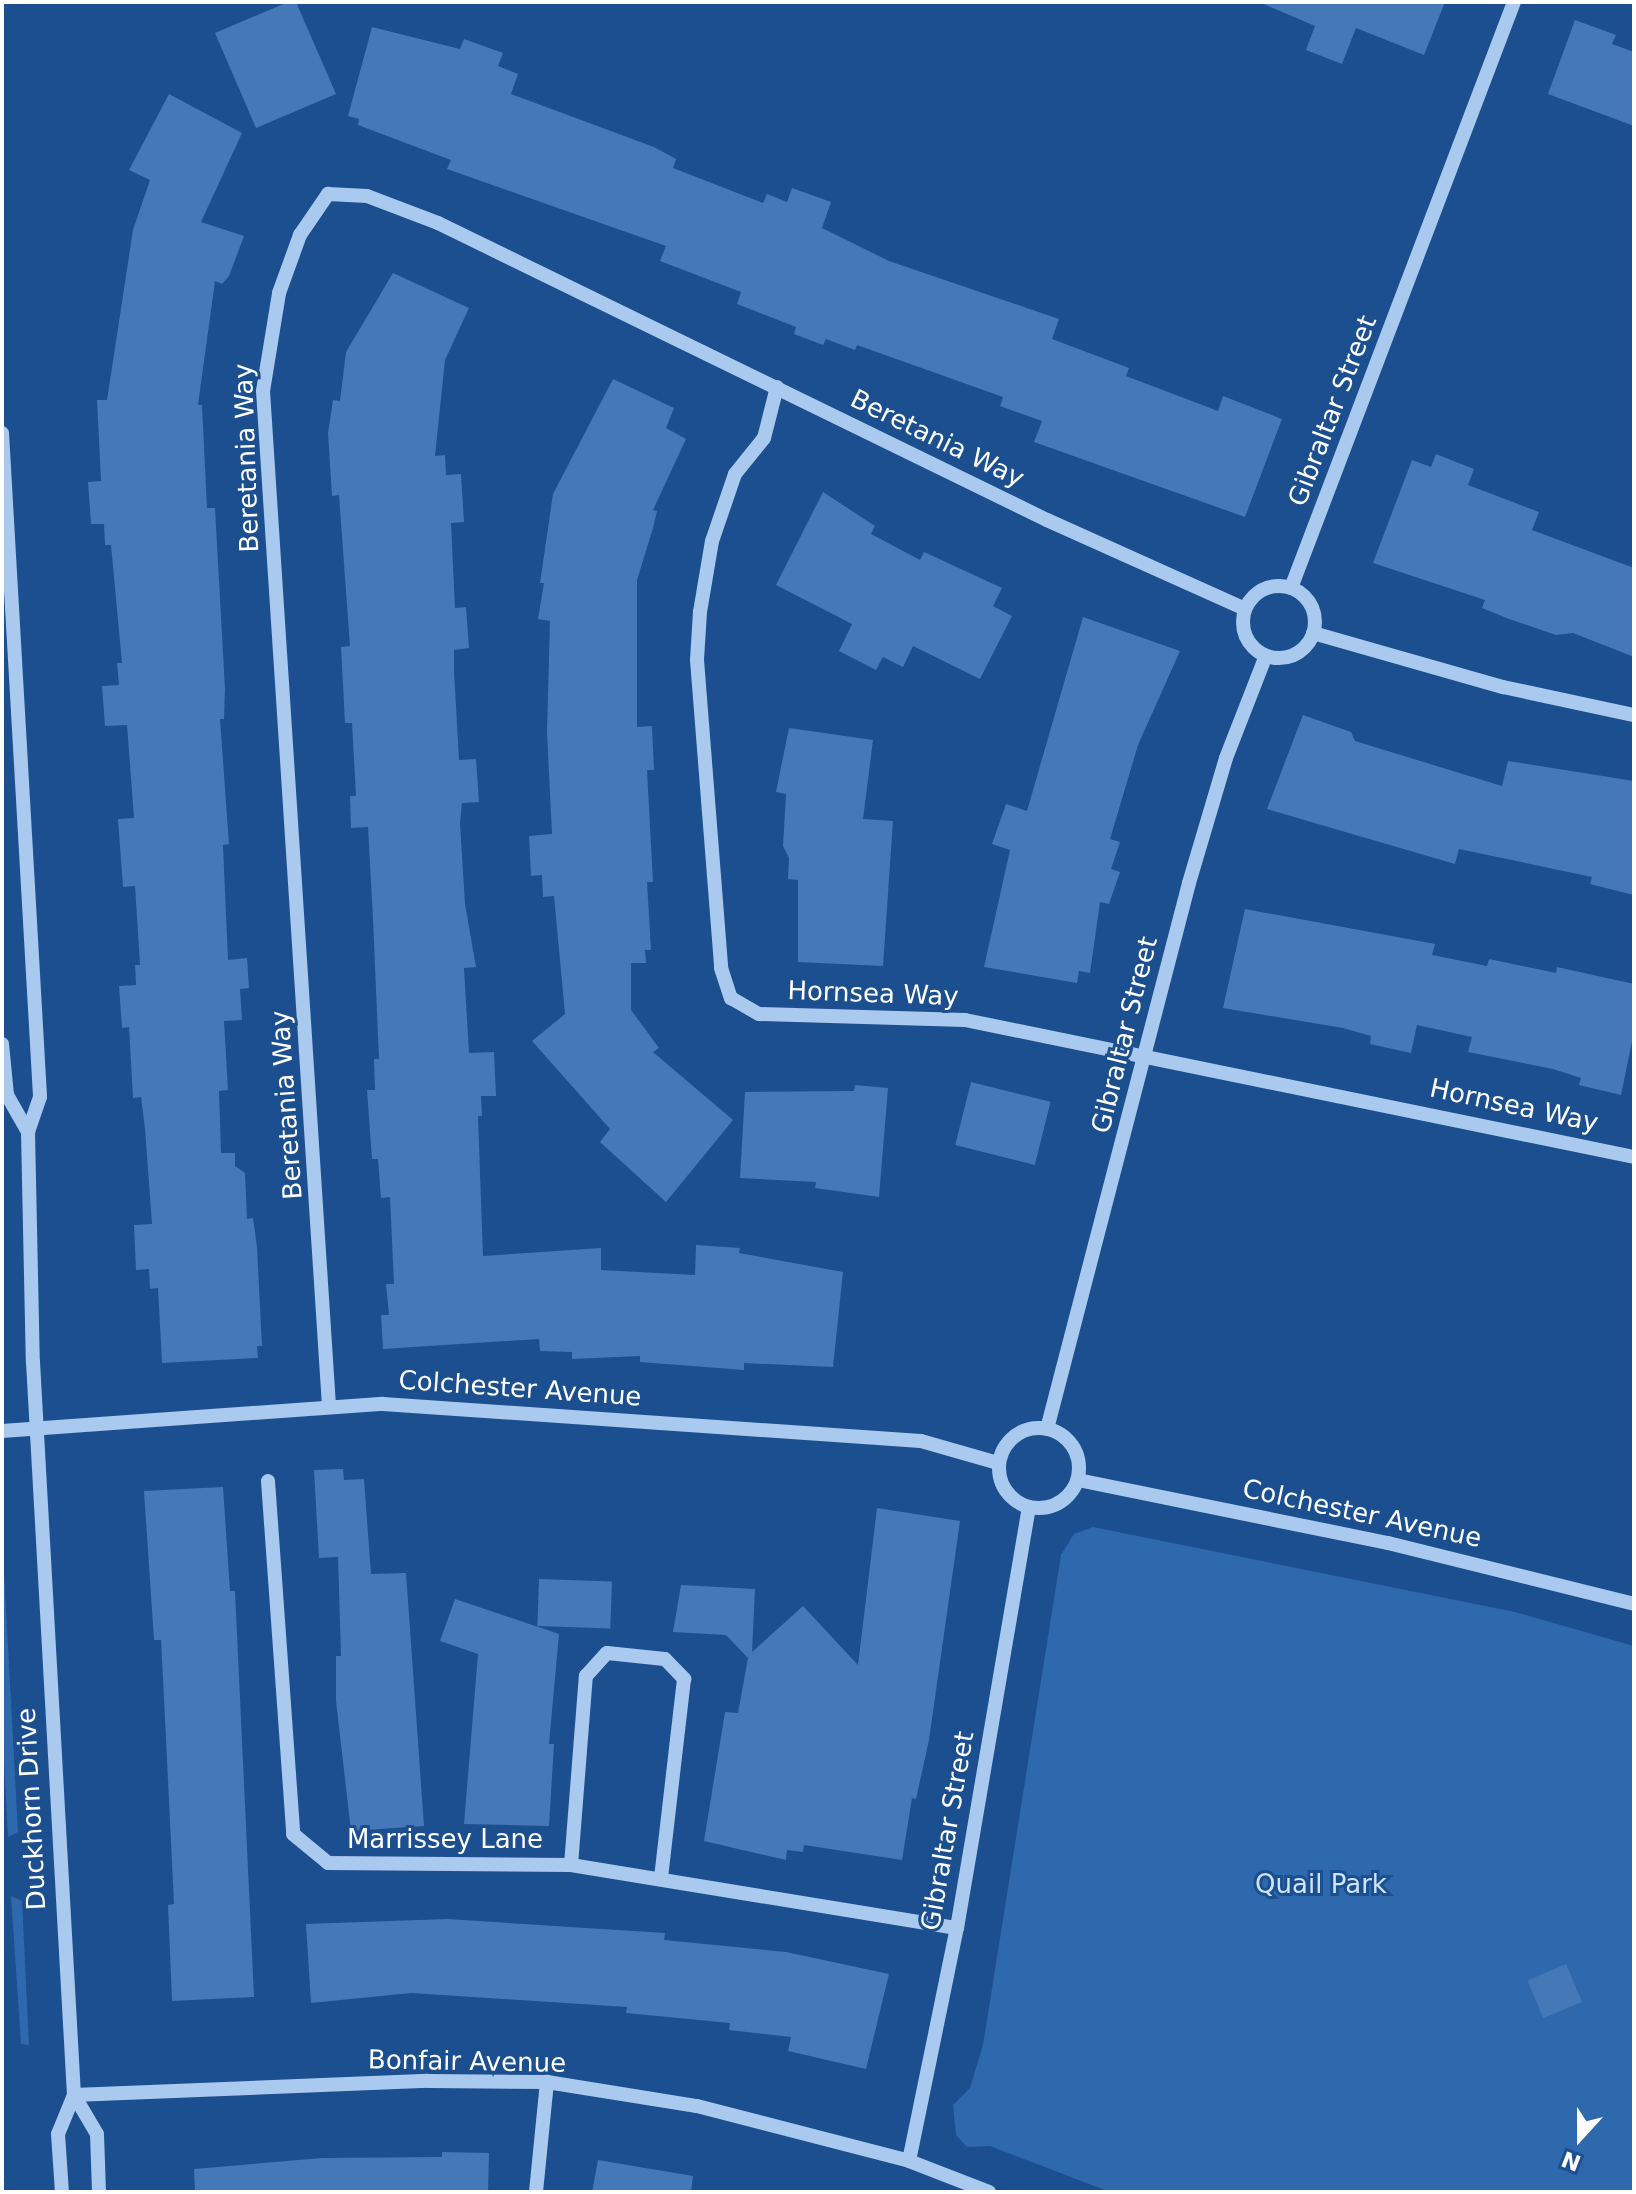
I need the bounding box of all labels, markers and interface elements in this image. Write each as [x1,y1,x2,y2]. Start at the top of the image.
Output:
street label: Gibraltar Street [1282,311,1384,511]
street label: Beretania Way [228,363,266,553]
street label: Beretania Way [845,383,1029,495]
street label: Gibraltar Street [1085,933,1165,1137]
street label: Hornsea Way [787,975,959,1013]
street label: Beretania Way [265,1009,309,1201]
street label: Hornsea Way [1427,1073,1601,1139]
street label: Colchester Avenue [398,1365,642,1413]
street label: Colchester Avenue [1240,1473,1484,1555]
street label: Duckhorn Drive [11,1707,53,1911]
street label: Gibraltar Street [915,1729,981,1933]
street label: Marrissey Lane [347,1824,543,1856]
park label: Quail Park [1255,1869,1387,1901]
street label: Bonfair Avenue [368,2045,566,2079]
north arrow [1540,2098,1620,2178]
text: N [1558,2146,1584,2176]

